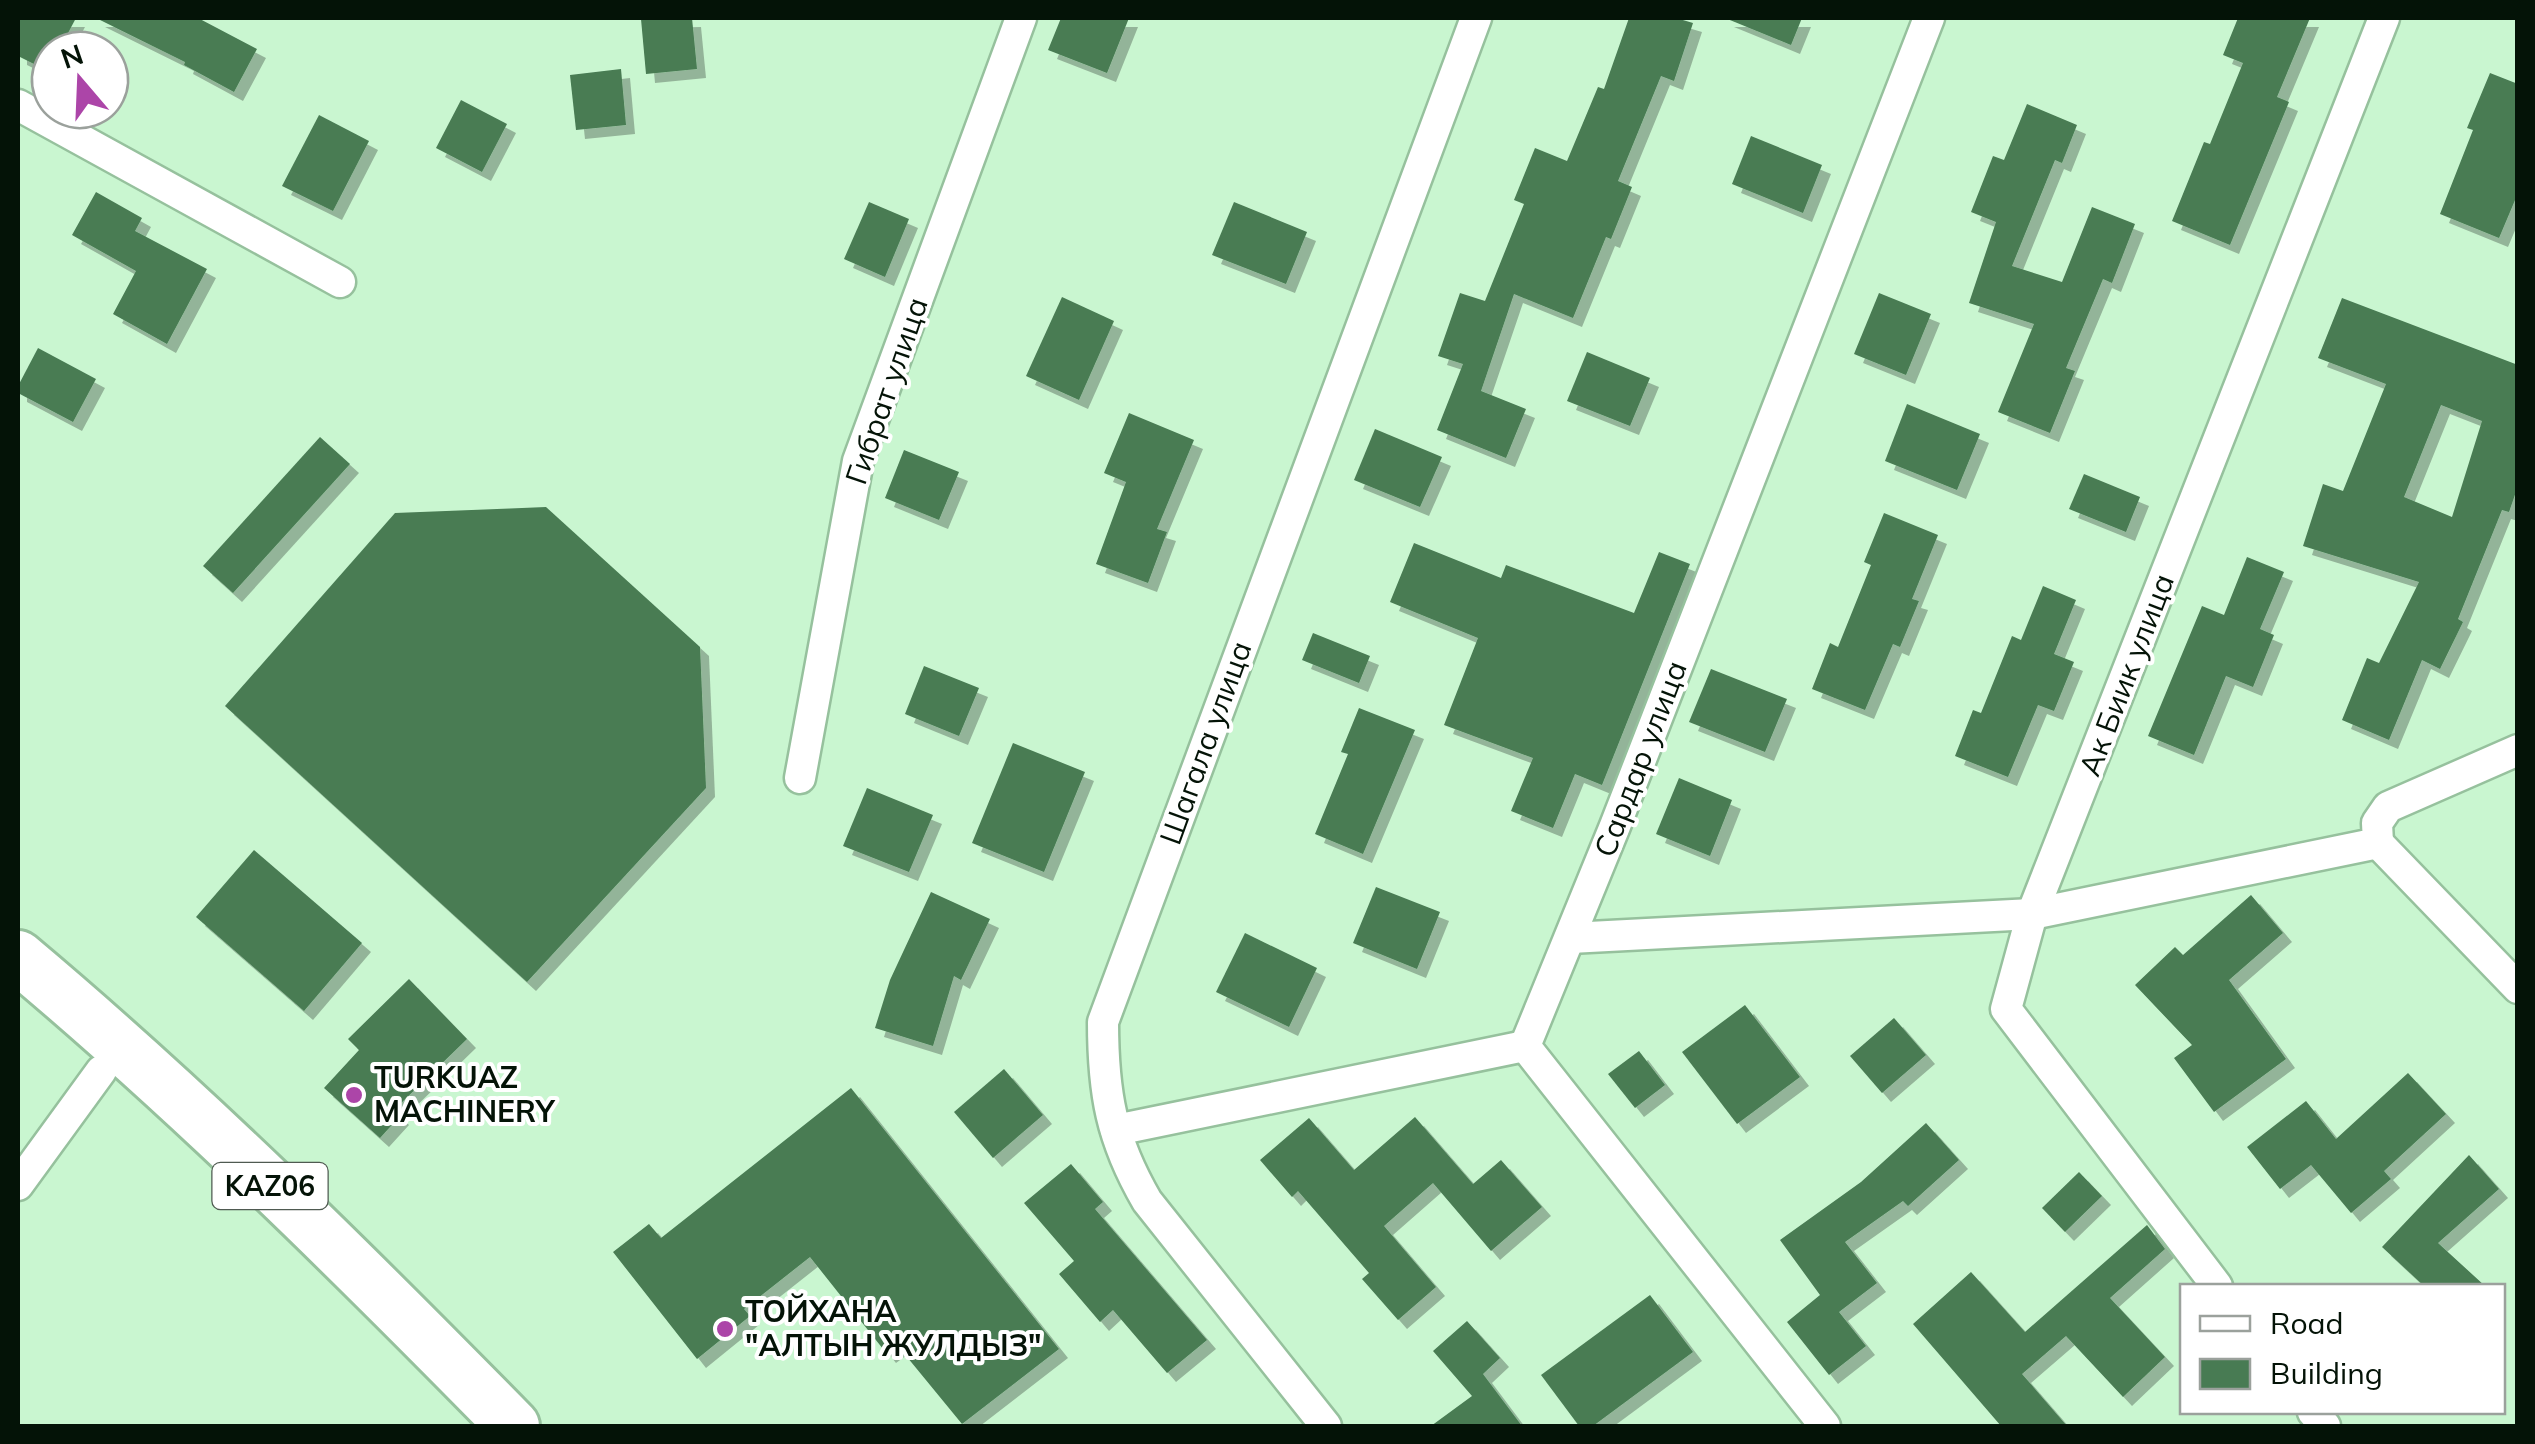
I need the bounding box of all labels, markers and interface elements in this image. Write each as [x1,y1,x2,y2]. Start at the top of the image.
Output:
north arrow [30,30,130,130]
text: N [56,36,87,76]
street label: Гибрат улица [836,292,936,489]
street label: Ак Биик улица [2070,568,2182,781]
street label: Шагала улица [1151,636,1259,850]
street label: Сардар улица [1585,655,1695,862]
place label: TURKUAZ MACHINERY [374,1058,556,1130]
marker: TURKUAZ MACHINERY [343,1084,365,1106]
road number: KАZ06 [212,1163,328,1209]
legend [2180,1284,2505,1414]
place label: ТОЙХАНА "АЛТЫН ЖУЛДЫЗ" [745,1292,1041,1364]
text: Road [2270,1304,2344,1342]
marker: ТОЙХАНА "АЛТЫН ЖУЛДЫЗ" [714,1318,736,1340]
text: Building [2270,1354,2383,1392]

